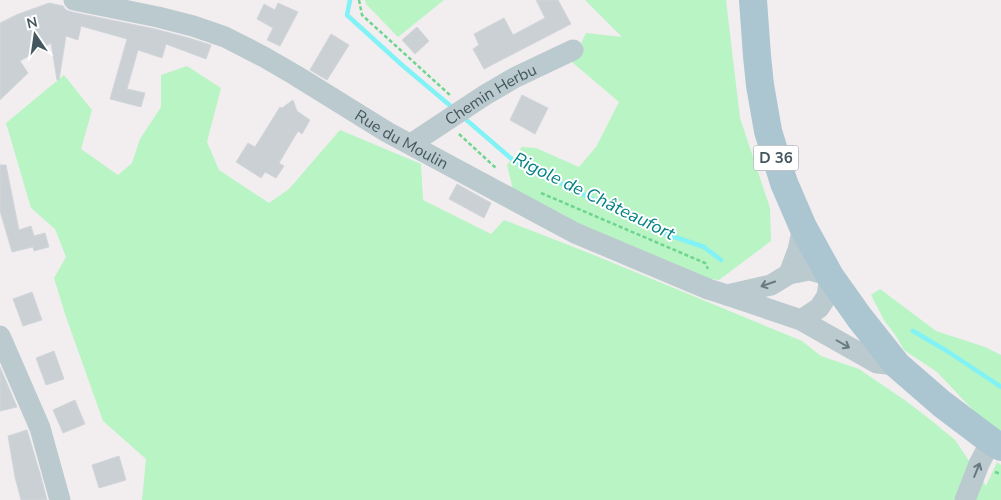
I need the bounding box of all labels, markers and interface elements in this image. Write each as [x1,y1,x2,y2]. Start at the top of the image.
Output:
north arrow [10,10,60,60]
text: N [25,12,39,33]
street label: Chemin Herbu [441,59,540,131]
street label: Rue du Moulin [350,105,452,175]
water label: Rigole de Châteaufort [509,146,680,246]
road number: D 36 [754,146,798,170]
one-way arrow [760,280,776,290]
one-way arrow [836,339,850,349]
one-way arrow [973,463,982,478]

